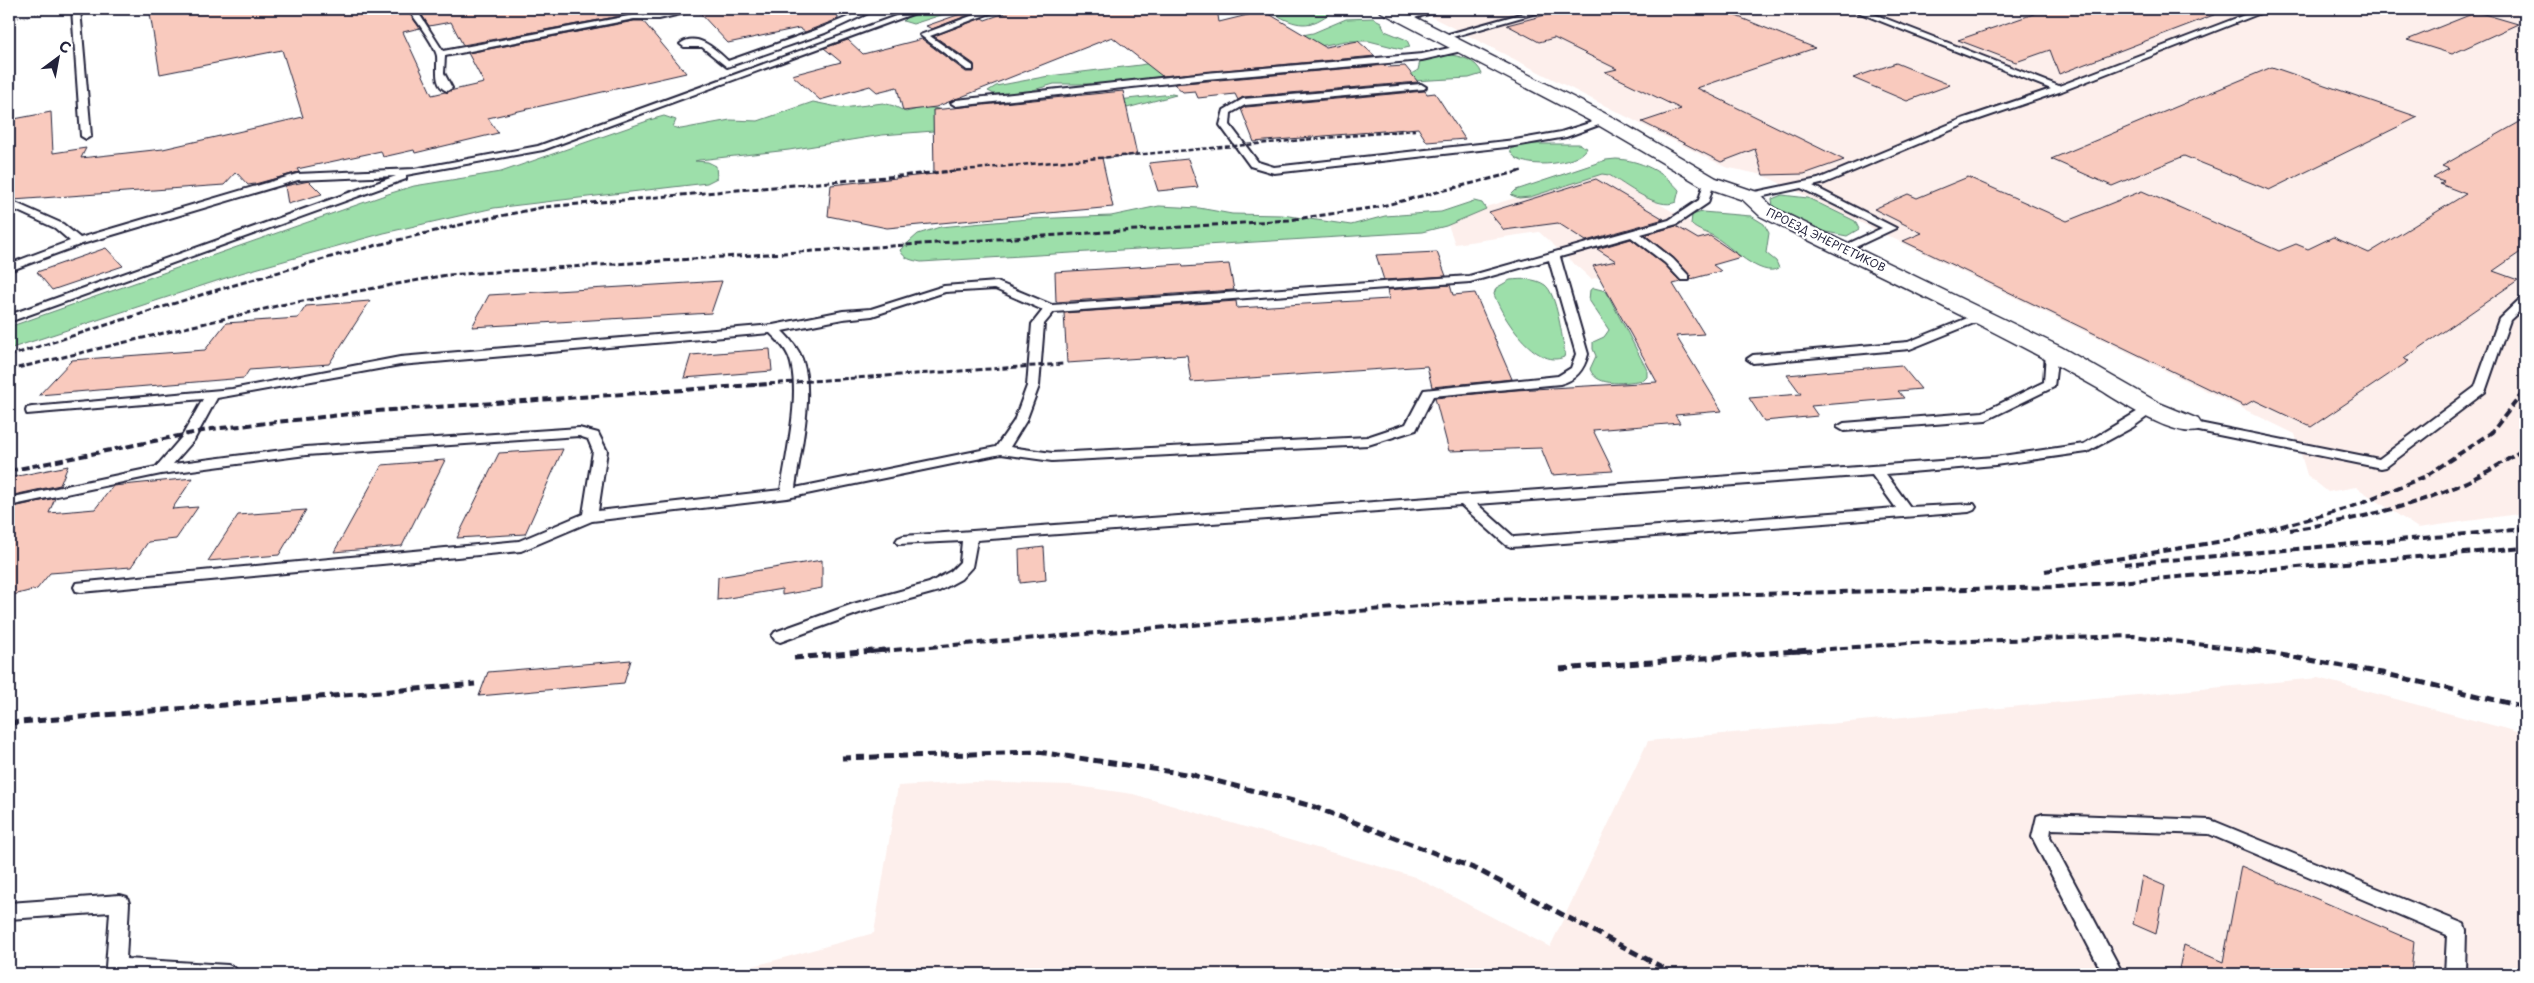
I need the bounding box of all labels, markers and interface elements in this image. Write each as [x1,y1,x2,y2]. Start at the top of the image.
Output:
north arrow [32,32,82,82]
text: С [55,35,75,58]
street label: ПРОЕЗД ЭНЕРГЕТИКОВ [1764,203,1889,276]

